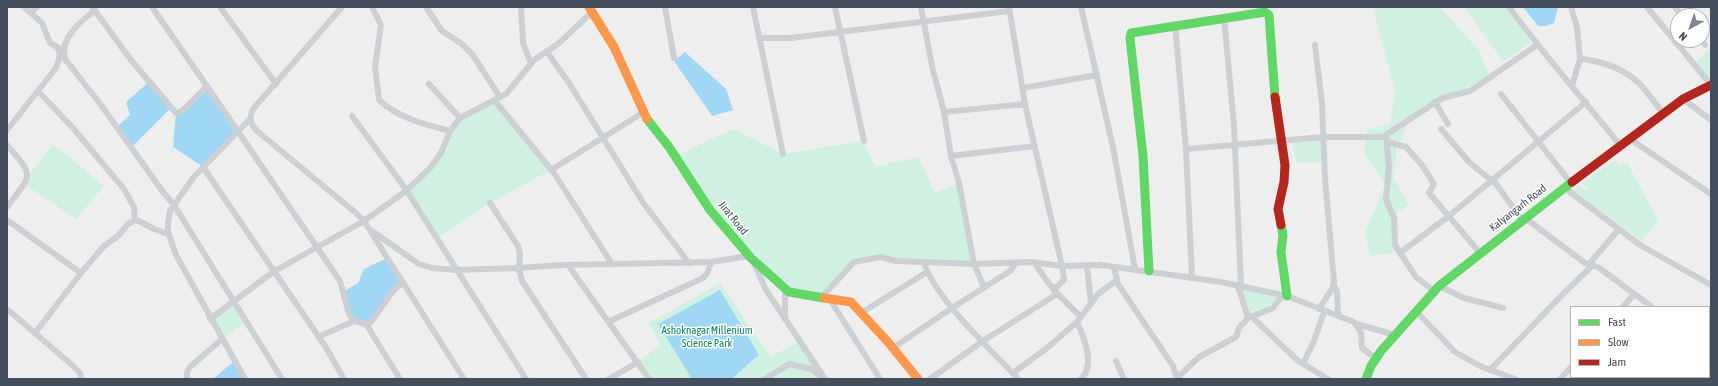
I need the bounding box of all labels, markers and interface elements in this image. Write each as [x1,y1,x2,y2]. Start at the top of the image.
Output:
north arrow [1670,8,1710,48]
text: N [1677,30,1689,43]
street label: Kalyangarh Road [1487,182,1549,234]
street label: Jirat Road [715,198,751,238]
legend [1570,306,1710,378]
text: Fast [1608,315,1626,329]
park label: Ashoknagar Millenium Science Park [661,324,753,350]
text: Slow [1608,335,1629,349]
text: Jam [1608,355,1626,369]

